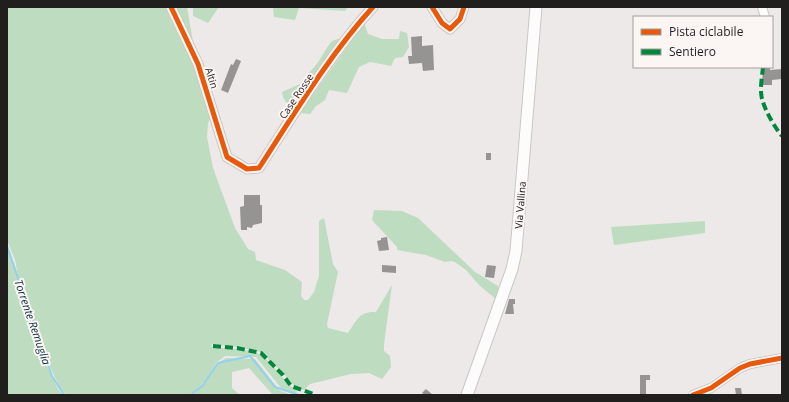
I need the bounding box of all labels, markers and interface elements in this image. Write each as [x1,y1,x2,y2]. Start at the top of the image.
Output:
legend [633,16,773,68]
text: Pista ciclabile [669,23,744,40]
text: Sentiero [669,43,716,60]
street label: Altin [202,66,222,90]
street label: Case Rosse [276,70,317,122]
street label: Via Vallina [511,181,529,229]
water label: Torrente Remuglia [11,277,55,367]

